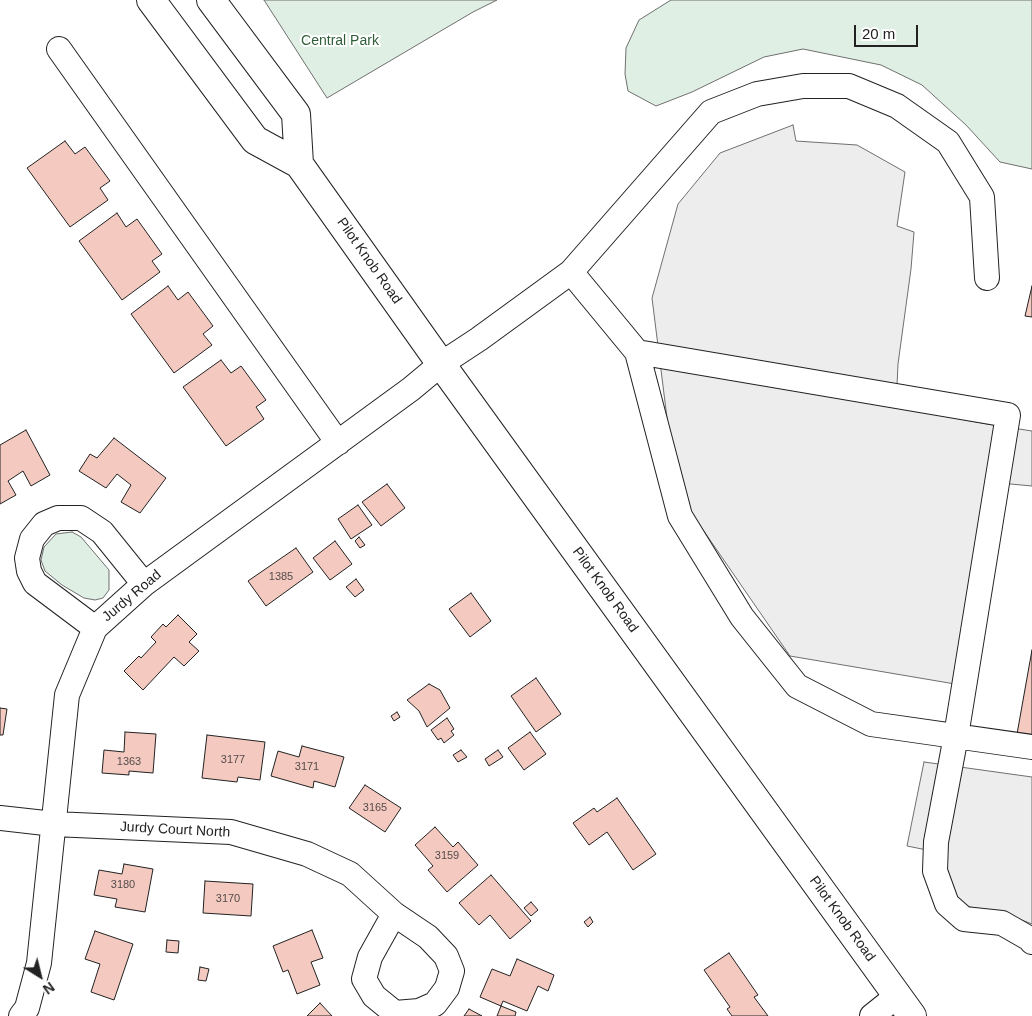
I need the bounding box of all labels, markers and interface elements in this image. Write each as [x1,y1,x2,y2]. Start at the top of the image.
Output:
scale bar [857,15,921,47]
text: 20 m [862,25,895,42]
park label: Central Park [301,33,379,49]
street label: Pilot Knob Road [333,215,405,307]
street label: Pilot Knob Road [568,544,642,636]
street label: Jurdy Road [99,567,165,625]
house number: 1385 [269,570,293,584]
house number: 3177 [221,753,245,767]
house number: 1363 [117,755,141,769]
house number: 3171 [295,760,319,774]
house number: 3165 [363,801,387,815]
street label: Jurdy Court North [119,819,231,841]
house number: 3159 [435,849,459,863]
street label: Pilot Knob Road [805,873,879,965]
house number: 3180 [111,878,135,892]
house number: 3170 [216,892,240,906]
north arrow [15,951,65,1001]
text: N [40,979,58,998]

